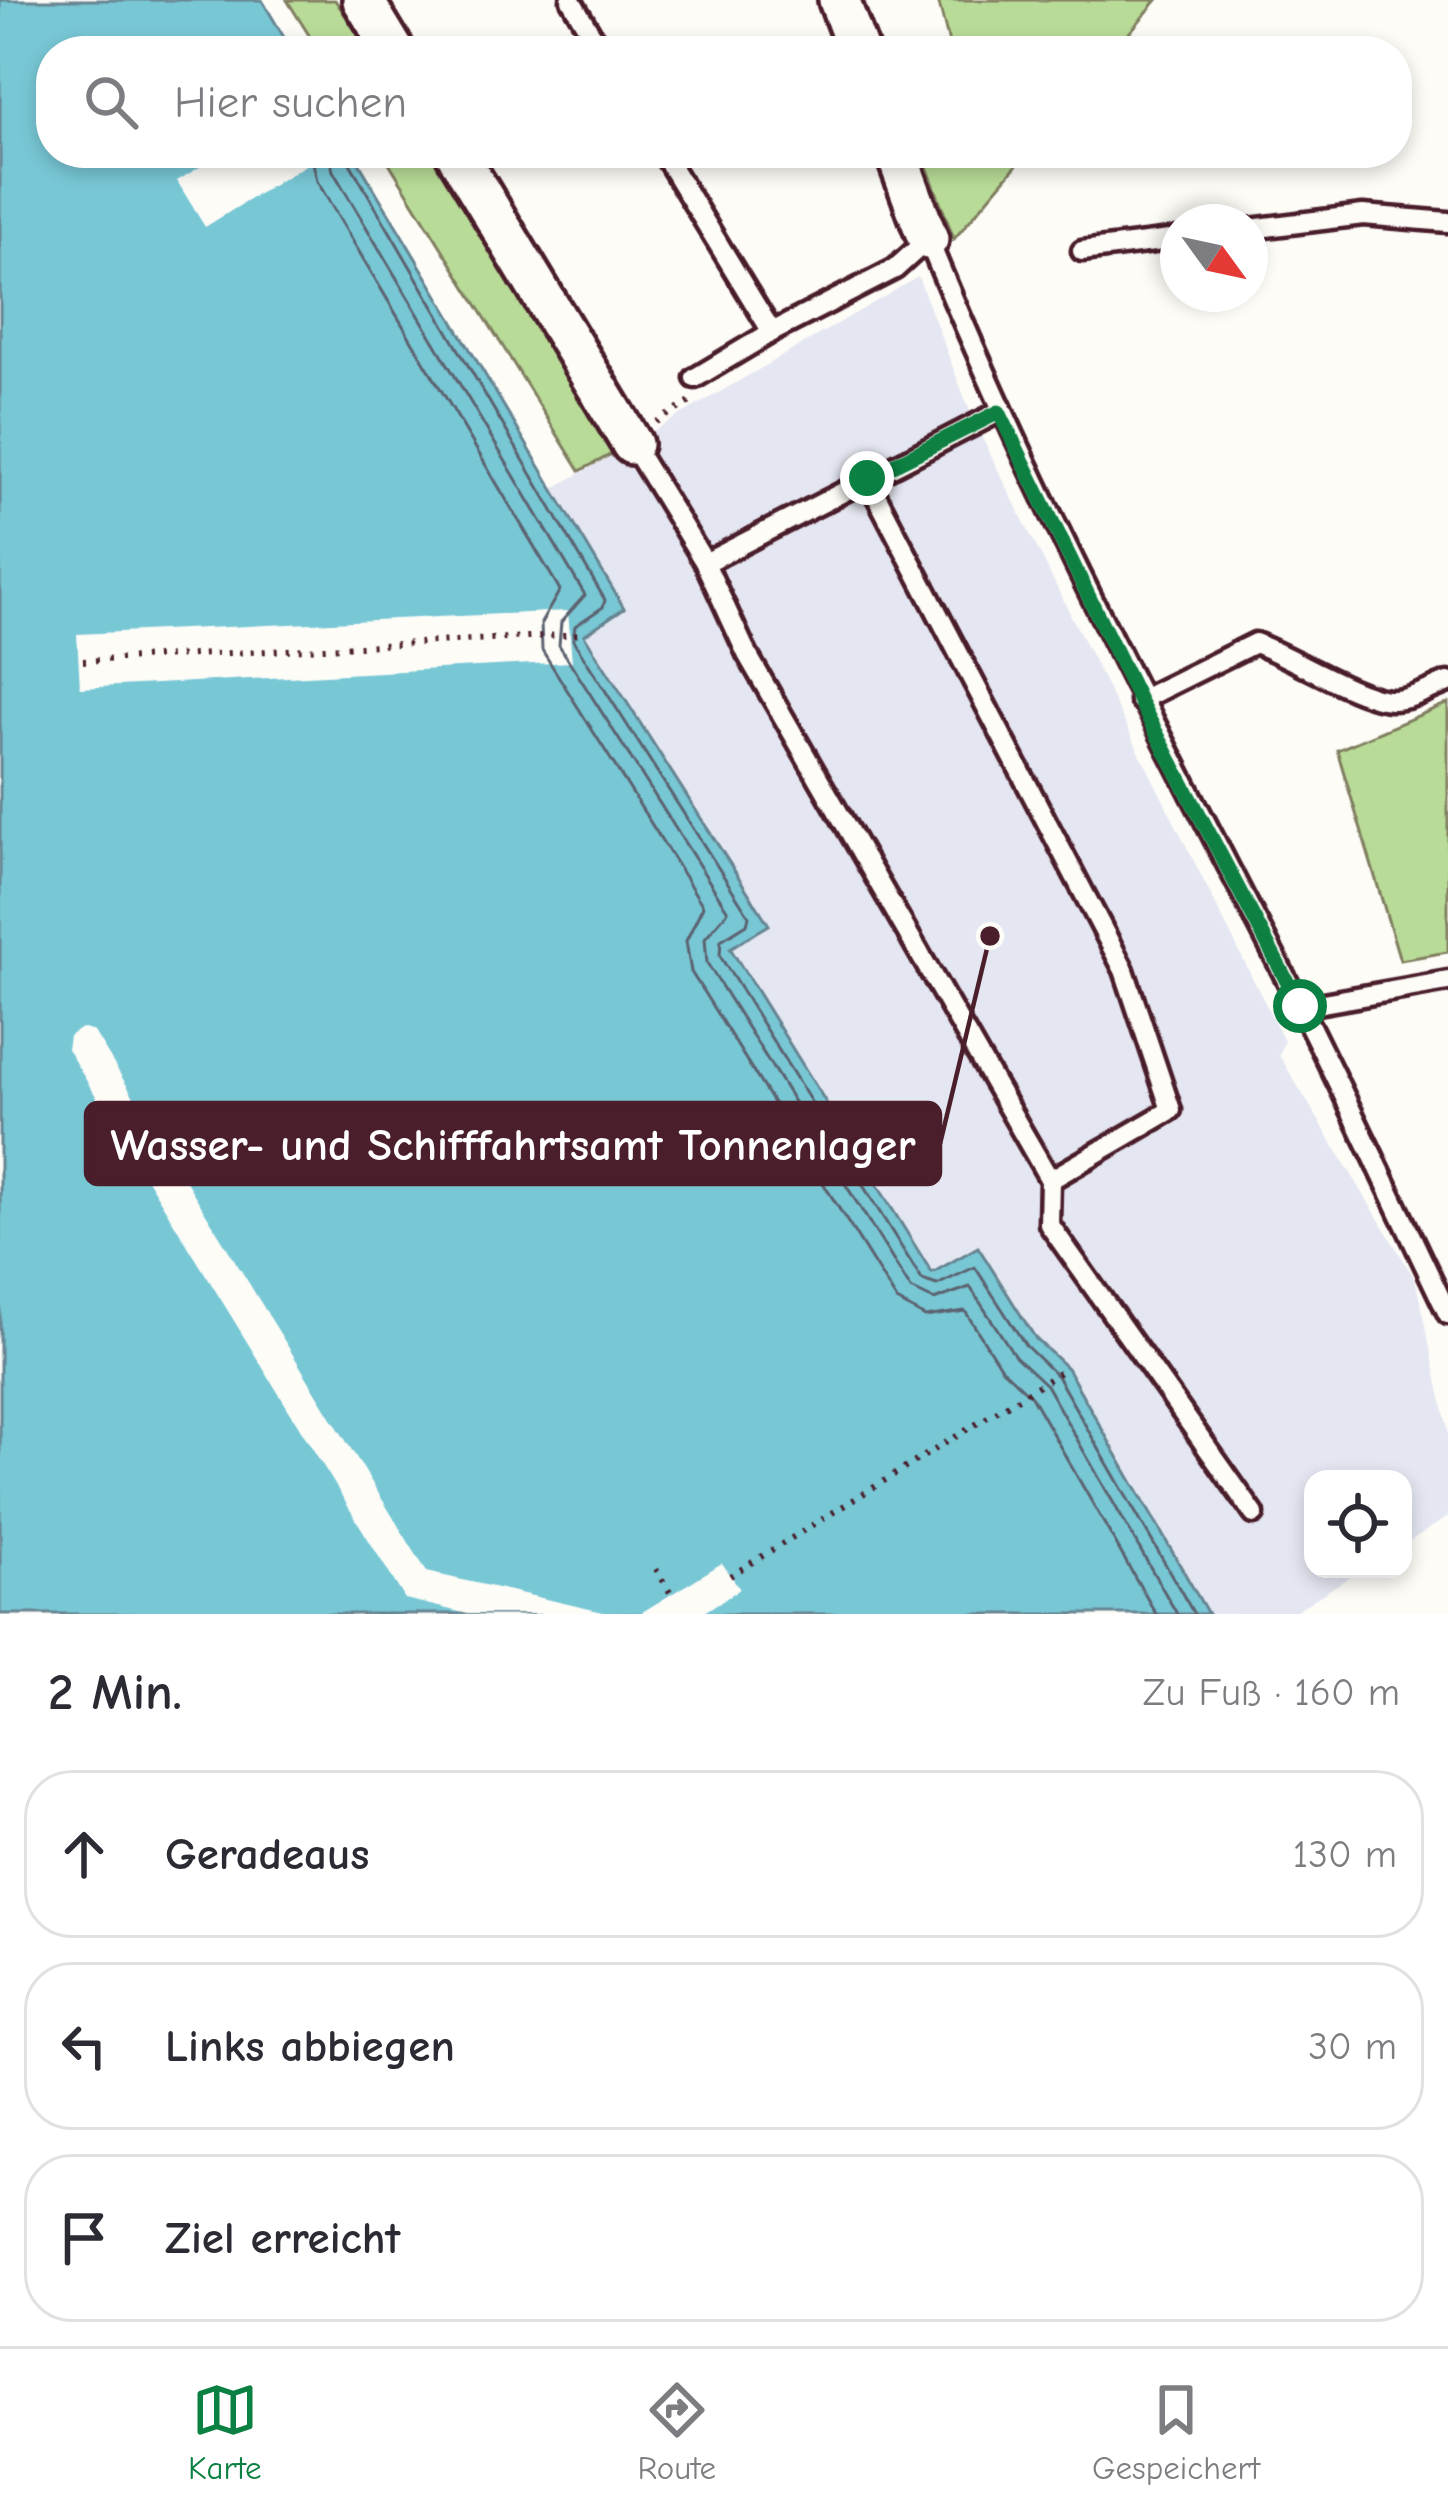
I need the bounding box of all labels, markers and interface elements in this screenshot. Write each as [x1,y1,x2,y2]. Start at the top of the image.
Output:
search box [36,36,1412,168]
icon: search [78,69,144,135]
text: Hier suchen [174,76,407,128]
north arrow [1160,204,1268,312]
route end [840,451,894,505]
route start [1273,979,1327,1033]
callout: Wasser- und Schifffahrtsamt Tonnenlager [86,1103,940,1184]
text: Wasser- und Schifffahrtsamt Tonnenlager [110,1119,916,1171]
map controls [1304,1470,1412,1578]
button: locate [1304,1470,1412,1578]
text: 2 Min. [48,1663,182,1722]
text: Zu Fuß · 160 m [1143,1670,1400,1715]
icon: ahead [51,1821,117,1887]
text: Geradeaus [165,1828,369,1880]
text: 130 m [1293,1832,1397,1877]
icon: left [51,2013,117,2079]
text: Links abbiegen [165,2020,455,2072]
text: 30 m [1308,2024,1397,2069]
icon: arrive [51,2205,117,2271]
text: Ziel erreicht [165,2212,400,2264]
tab: Karte [188,2377,262,2487]
tab: Route [637,2377,716,2487]
tab: Gespeichert [1092,2377,1260,2487]

